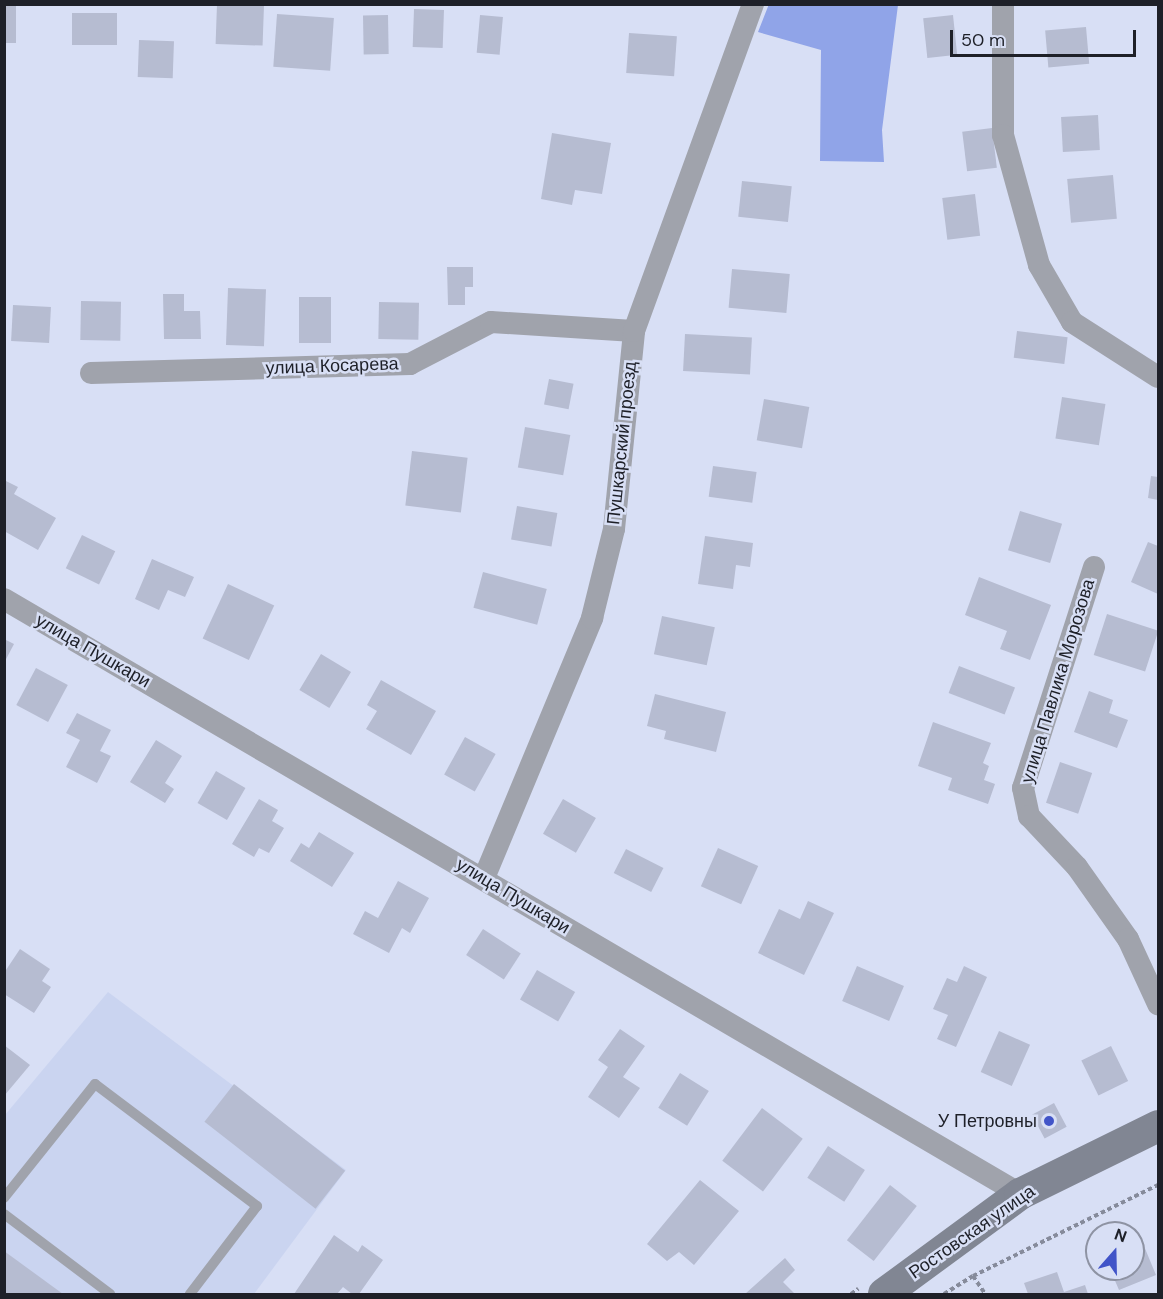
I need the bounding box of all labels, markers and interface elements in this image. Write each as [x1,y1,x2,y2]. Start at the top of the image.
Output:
scale bar [953,18,1139,56]
text: 50 m [961,28,1005,52]
street label: улица Косарева [265,353,399,379]
street label: Пушкарский проезд [603,360,641,526]
street label: улица Павлика Морозова [1017,576,1099,786]
street label: улица Пушкари [32,609,154,693]
street label: улица Пушкари [452,854,574,938]
place label: У Петровны [938,1110,1037,1132]
marker: У Петровны [1042,1114,1056,1128]
street label: Ростовская улица [905,1180,1039,1284]
north arrow [1085,1221,1145,1281]
text: N [1112,1224,1130,1247]

